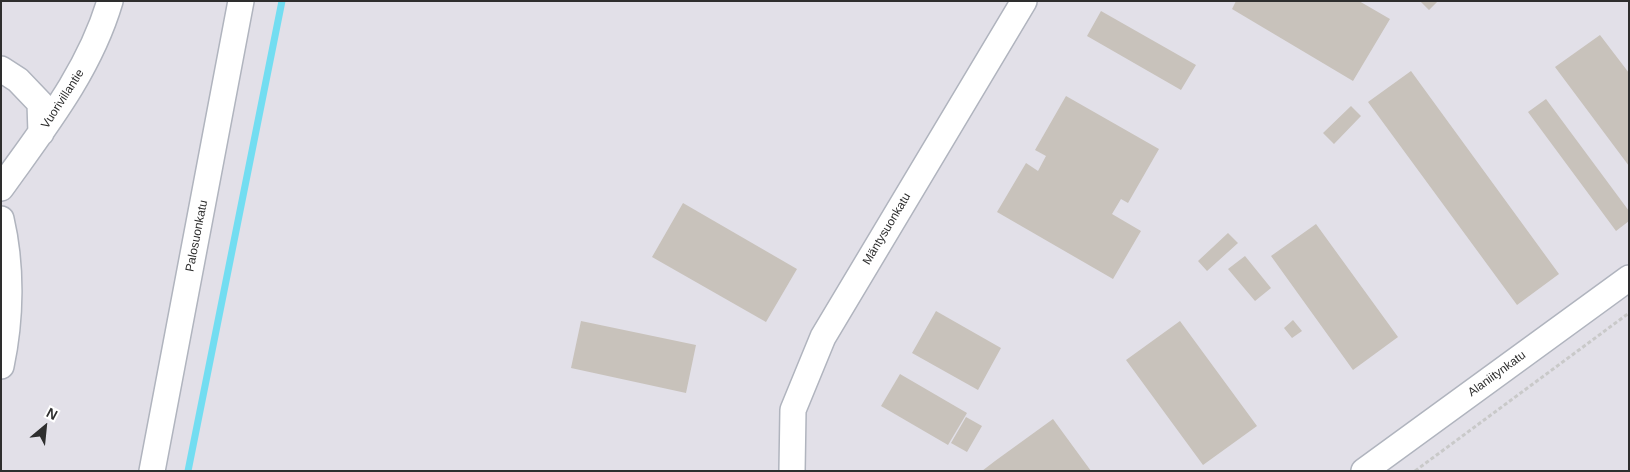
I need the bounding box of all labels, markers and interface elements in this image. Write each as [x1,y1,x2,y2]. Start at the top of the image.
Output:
street label: Vuorivillantie [39,67,87,131]
street label: Mäntysuonkatu [860,190,914,268]
street label: Palosuonkatu [183,199,211,273]
street label: Alaniitynkatu [1465,348,1529,400]
north arrow [20,402,70,452]
text: N [44,404,60,423]

